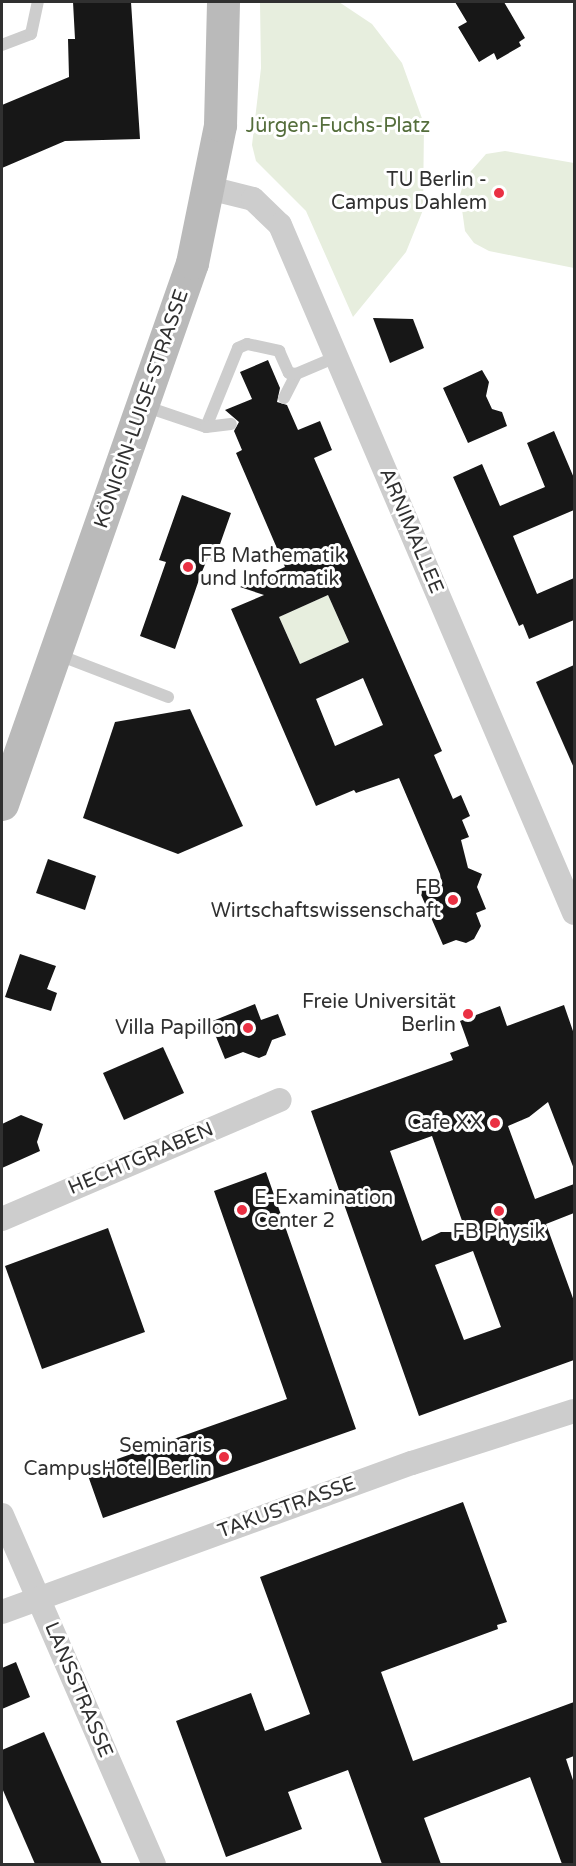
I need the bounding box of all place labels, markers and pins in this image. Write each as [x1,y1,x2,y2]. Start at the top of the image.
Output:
place label: TU Berlin - Campus Dahlem [331,169,487,216]
marker: TU Berlin - Campus Dahlem [492,186,506,200]
place label: FB Mathematik und Informatik [200,544,346,591]
marker: FB Mathematik und Informatik [181,560,195,574]
place label: FB Wirtschaftswissenschaft [211,876,441,923]
marker: FB Wirtschaftswissenschaft [446,893,460,907]
place label: Freie Universität Berlin [302,990,456,1037]
marker: Freie Universität Berlin [461,1007,475,1021]
place label: Villa Papillon [115,1016,236,1040]
marker: Villa Papillon [241,1021,255,1035]
place label: Cafe XX [407,1111,483,1135]
marker: Cafe XX [488,1116,502,1130]
place label: E-Examination Center 2 [254,1186,393,1233]
marker: E-Examination Center 2 [235,1203,249,1217]
marker: FB Physik [492,1204,506,1218]
place label: FB Physik [453,1220,545,1244]
place label: Seminaris CampusHotel Berlin [24,1434,212,1481]
marker: Seminaris CampusHotel Berlin [217,1450,231,1464]

